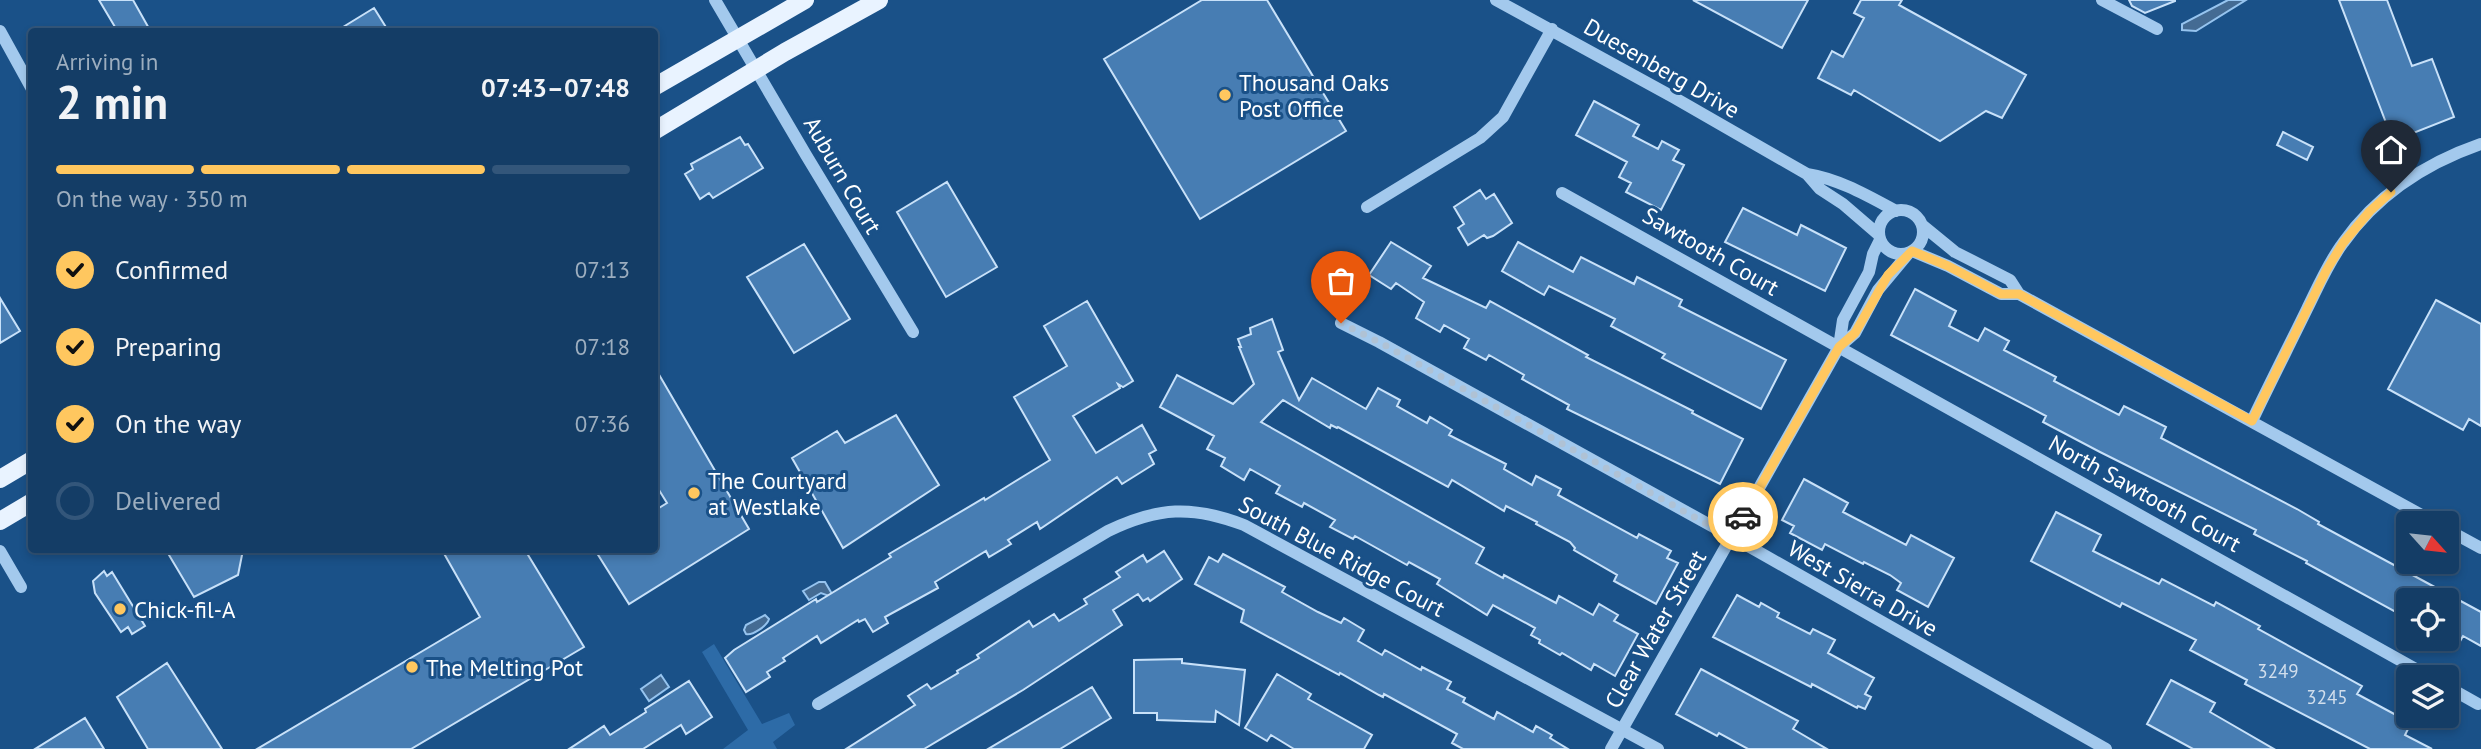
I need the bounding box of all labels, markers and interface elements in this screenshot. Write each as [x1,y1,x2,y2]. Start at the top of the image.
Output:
street label: Duesenberg Drive [1579,12,1745,124]
text: Arriving in [56,47,158,76]
place label: Thousand Oaks Post Office [1239,68,1389,123]
text: 07:43–07:48 [481,71,630,104]
text: 2 min [56,72,168,132]
marker: Thousand Oaks Post Office [1217,87,1233,103]
street label: Auburn Court [798,111,888,239]
pin [2361,120,2421,192]
icon: home [2372,131,2410,169]
text: On the way · 350 m [56,184,248,213]
street label: Sawtooth Court [1638,200,1785,302]
icon: check [56,251,94,289]
pin [1311,251,1371,323]
text: Confirmed [115,253,228,286]
text: 07:13 [575,255,630,284]
icon: bag [1322,262,1360,300]
icon: check [56,328,94,366]
text: Preparing [115,330,222,363]
text: 07:18 [575,332,630,361]
icon: check [56,405,94,443]
text: On the way [115,407,241,440]
text: 07:36 [575,409,630,438]
street label: North Sawtooth Court [2044,428,2246,558]
place label: The Courtyard at Westlake [708,466,847,521]
courier [1708,482,1778,552]
text: Delivered [115,484,221,517]
marker: The Courtyard at Westlake [686,485,702,501]
street label: South Blue Ridge Court [1234,489,1450,623]
icon: car [1724,498,1762,536]
north arrow [2396,511,2459,574]
map controls [2396,511,2459,728]
street label: West Sierra Drive [1783,533,1943,643]
street label: Clear Water Street [1598,545,1712,713]
button: locate [2396,588,2459,651]
place label: Chick-fil-A [134,595,236,624]
marker: Chick-fil-A [112,601,128,617]
place label: The Melting Pot [426,653,583,682]
marker: The Melting Pot [404,659,420,675]
house number: 3249 [2257,659,2299,683]
button: layers [2396,665,2459,728]
house number: 3245 [2306,685,2348,709]

